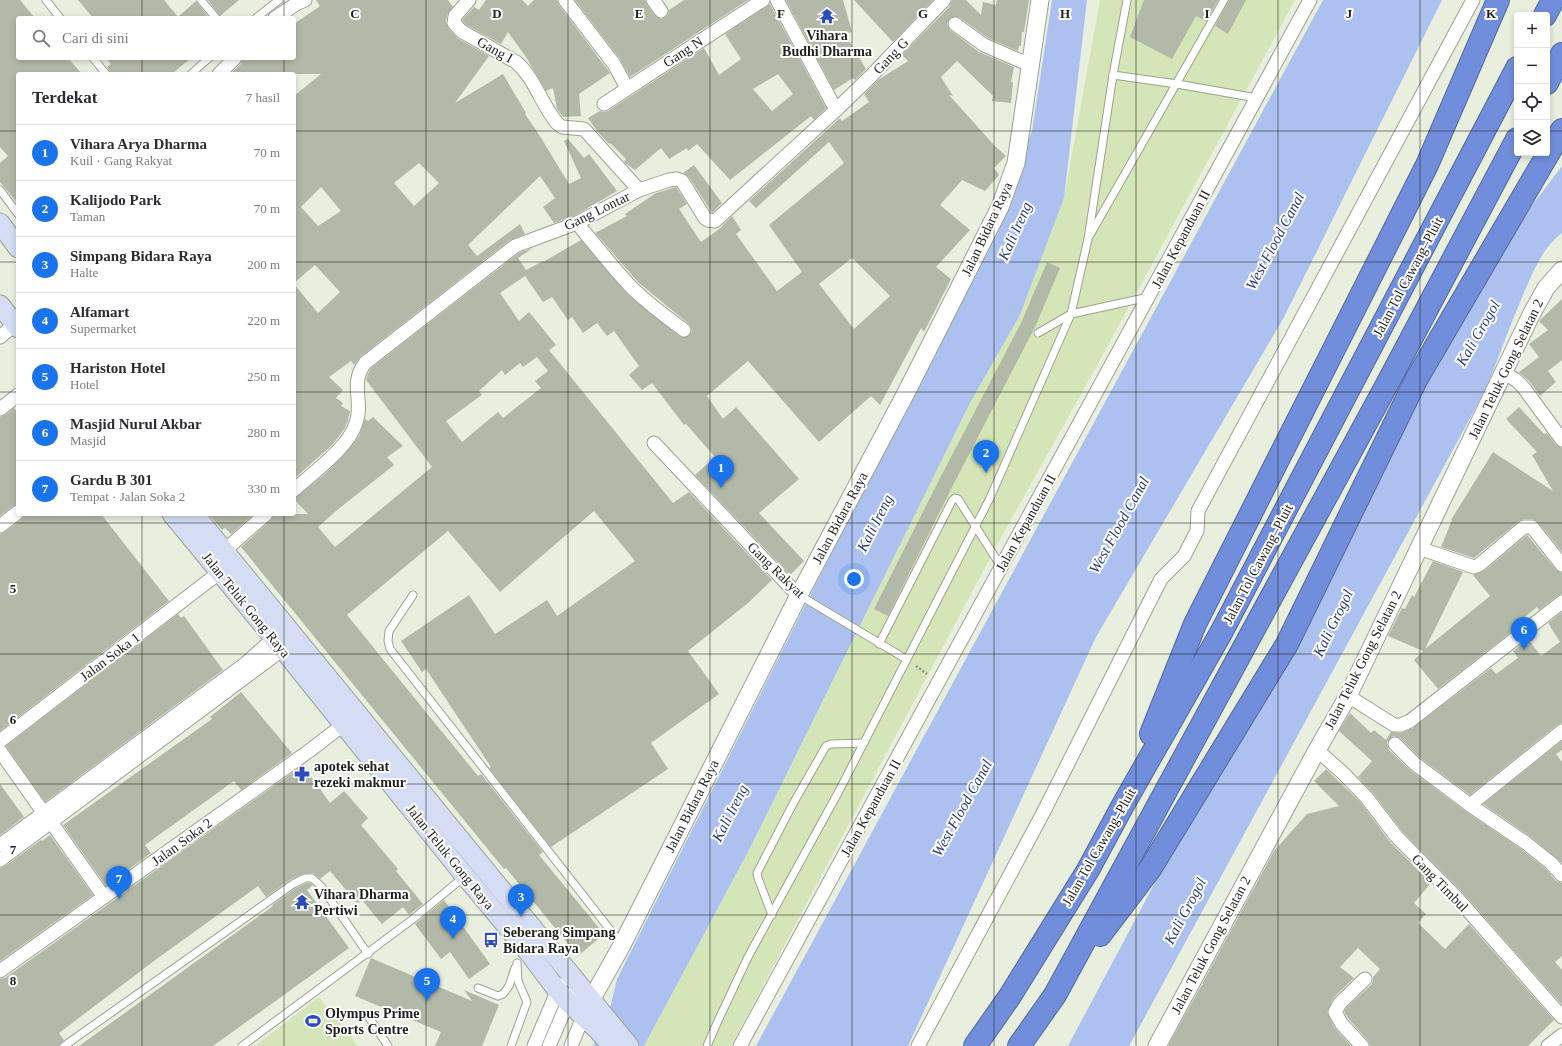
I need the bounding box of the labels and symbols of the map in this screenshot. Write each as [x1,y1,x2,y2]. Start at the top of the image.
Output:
text: C [350,6,360,21]
text: D [492,6,502,21]
text: E [635,6,643,21]
text: F [777,6,785,21]
text: G [918,6,928,21]
text: H [1060,6,1070,21]
text: I [1204,6,1210,21]
text: J [1346,6,1353,21]
text: K [1486,6,1497,21]
temple icon: Vihara Budhi Dharma [818,7,836,25]
place label: Vihara Budhi Dharma [782,28,872,59]
street label: Gang I [475,34,516,66]
street label: Gang N [660,34,706,70]
street label: Gang G [870,35,912,77]
street label: Jalan Bidara Raya [959,179,1016,278]
street label: Jalan Kepanduan II [1149,187,1213,291]
street label: Gang Lontar [562,189,633,233]
water label: West Flood Canal [1243,190,1307,292]
water label: Kali Ireng [995,199,1035,263]
street label: Jalan Tol Cawang–Pluit [1370,215,1446,339]
street label: Jalan Teluk Gong Selatan 2 [1466,297,1546,441]
water label: Kali Grogol [1452,298,1503,369]
pin: 2 [973,440,999,473]
pin: 1 [708,455,734,488]
street label: Jalan Bidara Raya [809,469,871,566]
street label: Jalan Kepanduan II [993,471,1059,574]
water label: West Flood Canal [1086,474,1152,576]
water label: Kali Ireng [853,492,896,555]
street label: Jalan Tol Cawang–Pluit [1220,502,1296,626]
street label: Gang Rakyat [744,539,808,601]
street label: Jalan Teluk Gong Raya [199,550,293,661]
your location [844,569,864,589]
text: 5 [10,581,17,596]
water label: Kali Grogol [1310,587,1356,660]
street label: Jalan Teluk Gong Selatan 2 [1321,588,1405,732]
pin: 6 [1511,617,1537,650]
street label: Jalan Soka 1 [77,630,143,684]
text: 6 [10,712,17,727]
street label: Jalan Kepanduan II [838,756,904,859]
street label: Jalan Bidara Raya [662,757,722,855]
water label: West Flood Canal [929,757,995,859]
place label: apotek sehat rezeki makmur [314,759,406,790]
pharmacy icon: apotek sehat rezeki makmur [293,765,311,783]
water label: Kali Ireng [708,782,751,845]
street label: Jalan Tol Cawang–Pluit [1059,785,1139,908]
street label: Jalan Teluk Gong Raya [403,802,497,913]
street label: Jalan Soka 2 [149,815,215,869]
text: 7 [10,842,17,857]
street label: Gang Timbul [1409,851,1471,915]
pin: 7 [106,866,132,899]
street label: Jalan Teluk Gong Selatan 2 [1168,874,1254,1016]
water label: Kali Grogol [1160,875,1209,948]
pin: 3 [508,884,534,917]
place label: Vihara Dharma Pertiwi [314,887,409,918]
temple icon: Vihara Dharma Pertiwi [293,893,311,911]
pin: 4 [440,906,466,939]
place label: Seberang Simpang Bidara Raya [503,925,615,956]
bus stop icon: Seberang Simpang Bidara Raya [482,931,500,949]
pin: 5 [414,968,440,1001]
text: 8 [10,973,17,988]
place label: Olympus Prime Sports Centre [325,1006,420,1037]
sports icon: Olympus Prime Sports Centre [304,1012,322,1030]

